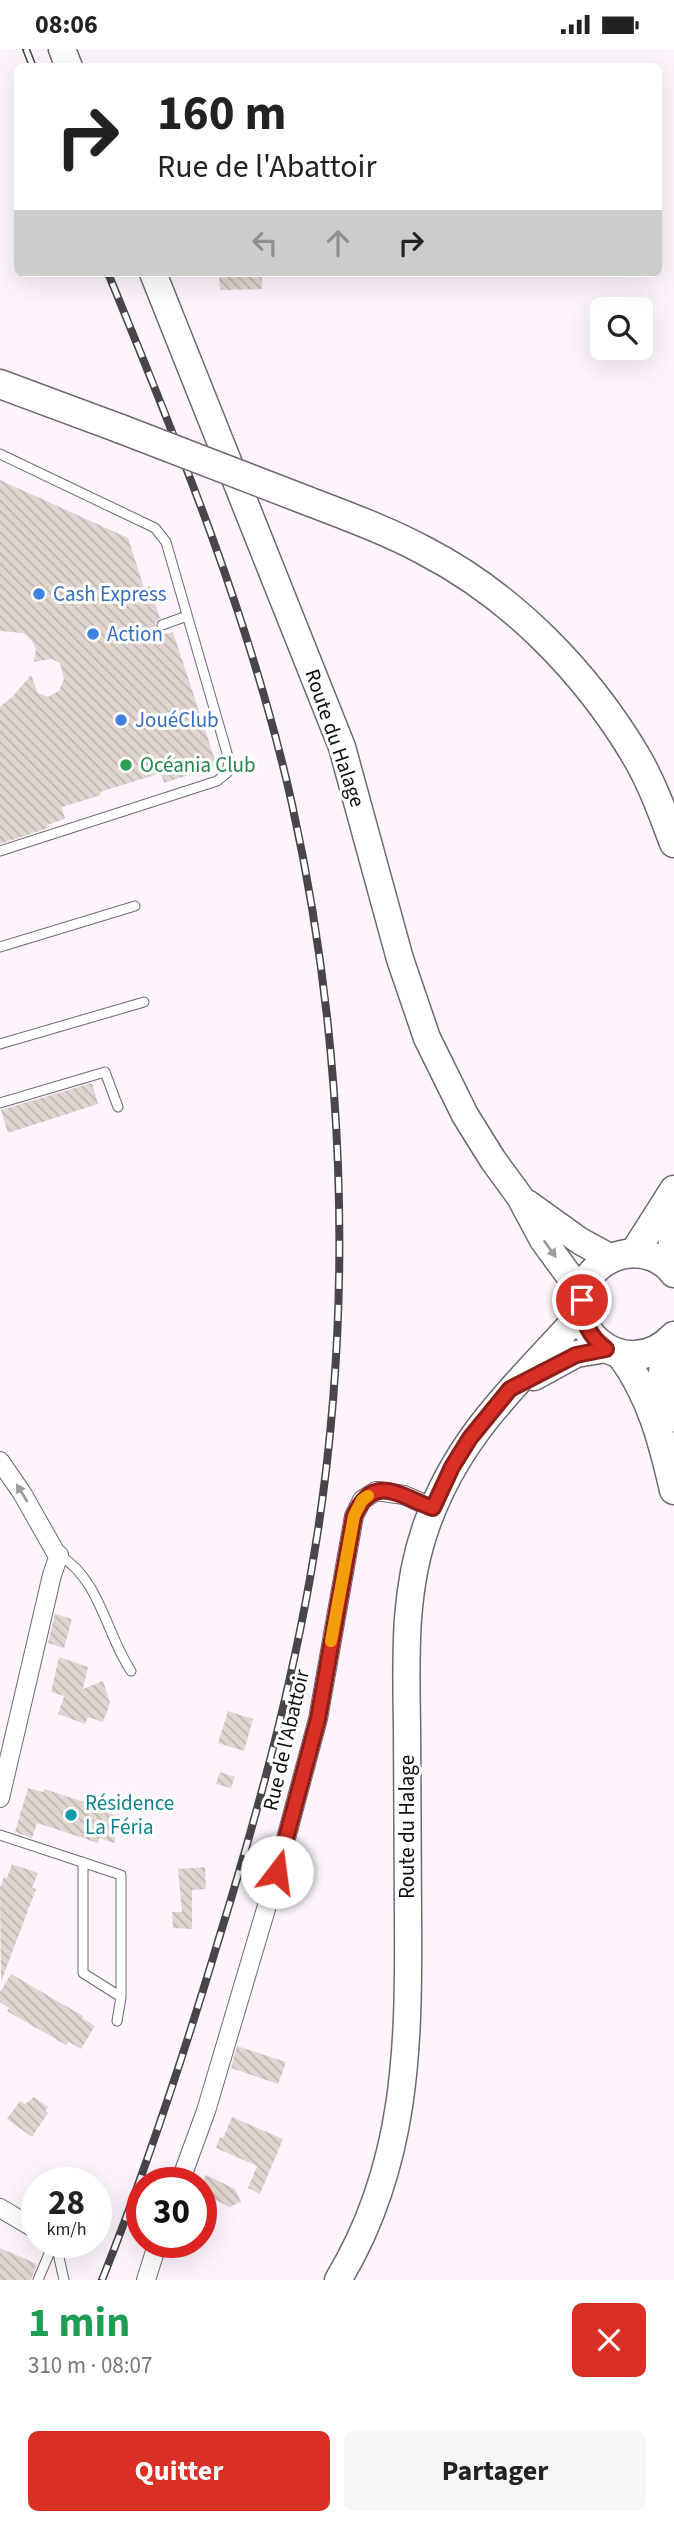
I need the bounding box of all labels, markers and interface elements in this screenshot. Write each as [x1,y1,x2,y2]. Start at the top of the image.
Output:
text: 08:06 [35,6,98,43]
text: 160 m [157,79,286,149]
icon: right [42,91,133,182]
text: Rue de l'Abattoir [157,144,377,190]
icon: left [246,224,284,262]
icon: ahead [319,224,357,262]
icon: right [392,224,430,262]
map controls [590,297,653,360]
button: search [590,297,653,360]
place label: Cash Express [53,579,167,609]
marker: Cash Express [31,586,47,602]
place label: Action [107,619,163,649]
marker: Action [85,626,101,642]
street label: Route du Halage [297,665,373,811]
place label: JouéClub [135,705,219,735]
marker: JouéClub [113,712,129,728]
place label: Océania Club [140,750,256,780]
marker: Océania Club [118,757,134,773]
one-way arrow [543,1240,557,1258]
pin [552,1270,612,1330]
icon: arrive [563,1281,601,1319]
one-way arrow [15,1483,28,1503]
street label: Rue de l'Abattoir [255,1666,317,1814]
street label: Route du Halage [392,1755,422,1899]
place label: Résidence La Féria [85,1788,174,1842]
marker: Résidence La Féria [63,1807,79,1823]
position arrow [240,1835,314,1909]
speed limit sign: 30 [126,2167,217,2258]
text: 28 [48,2178,85,2228]
text: km/h [47,2217,86,2242]
text: 1 min [28,2293,130,2353]
button: close [572,2303,646,2377]
text: 310 m · 08:07 [28,2349,152,2382]
button: Quitter [28,2431,330,2511]
button: Partager [344,2431,646,2511]

